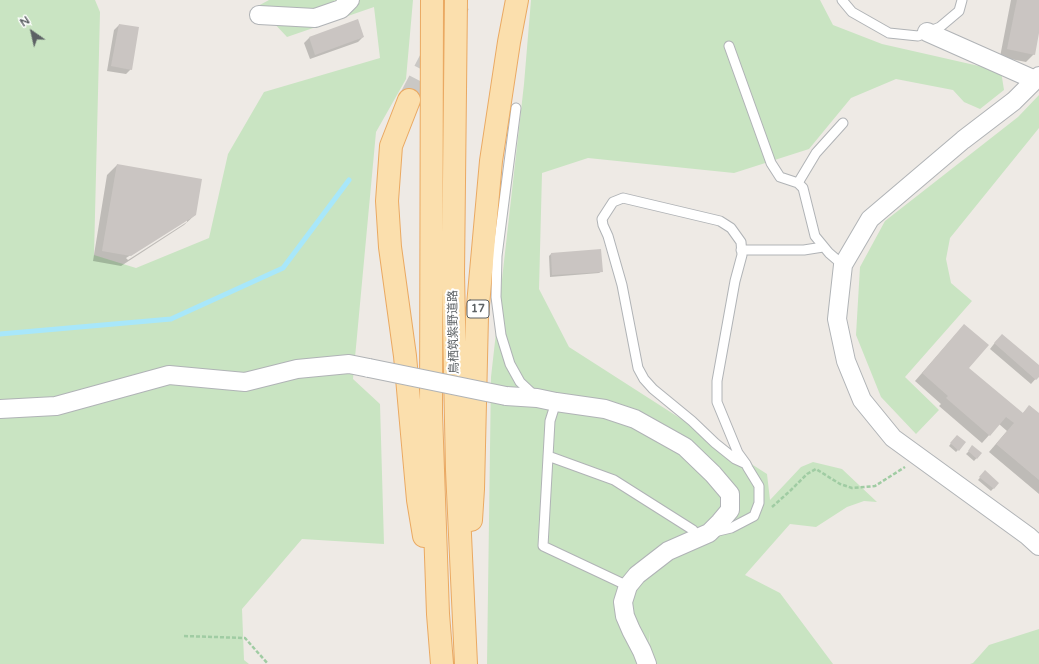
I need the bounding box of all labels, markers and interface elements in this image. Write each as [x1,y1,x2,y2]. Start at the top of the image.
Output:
north arrow [12,12,52,52]
text: N [18,14,32,29]
street label: 鳥栖筑紫野道路 [446,290,462,374]
road number: 17 [467,300,489,318]

